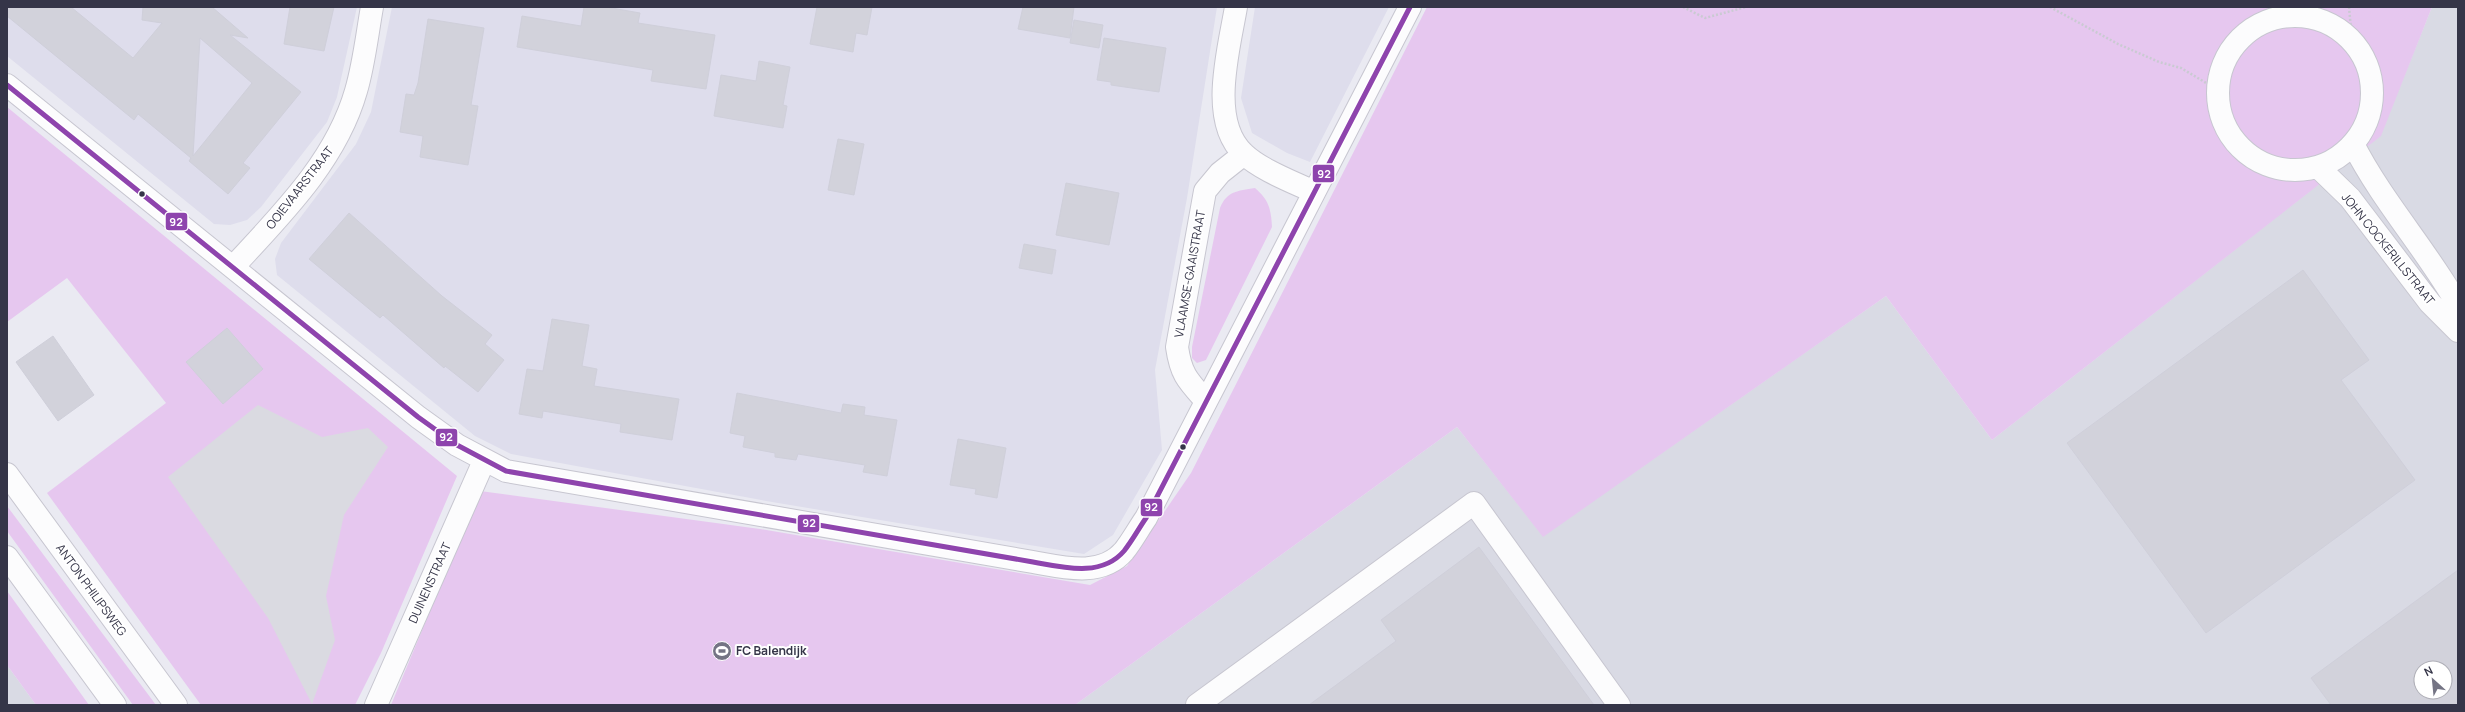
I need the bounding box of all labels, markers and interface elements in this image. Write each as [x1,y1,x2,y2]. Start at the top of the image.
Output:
street label: OOIEVAARSTRAAT [262,142,338,233]
line badge: 92 [1312,164,1335,183]
text: 92 [1317,166,1331,181]
unlabelled marker [137,189,147,199]
street label: JOHN COCKERILLSTRAAT [2338,189,2439,309]
street label: VLAAMSE-GAAISTRAAT [1170,208,1209,339]
line badge: 92 [165,212,188,231]
text: 92 [169,214,183,229]
line badge: 92 [435,428,458,447]
text: 92 [439,429,453,444]
unlabelled marker [1178,442,1188,452]
line badge: 92 [1140,498,1163,517]
text: 92 [1144,499,1158,514]
line badge: 92 [797,514,820,533]
text: 92 [802,515,816,530]
street label: DUINENSTRAAT [404,539,455,626]
street label: ANTON PHILIPSWEG [52,540,131,640]
sports icon: FC Balendijk [711,640,733,662]
place label: FC Balendijk [736,642,807,659]
north arrow [2413,660,2453,700]
text: N [2421,662,2435,679]

